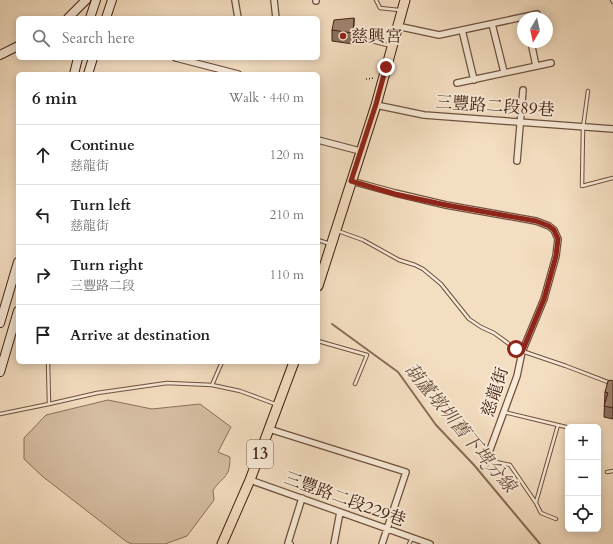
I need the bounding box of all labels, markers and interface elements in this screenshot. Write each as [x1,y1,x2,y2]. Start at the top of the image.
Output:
north arrow [517,12,553,48]
search box [16,16,320,60]
place label: 慈興宮 [351,25,402,48]
icon: search [30,27,52,49]
text: Search here [62,28,135,48]
marker: 慈興宮 [338,31,348,41]
route end [377,58,395,76]
text: 6 min [32,87,77,110]
text: Walk · 440 m [229,89,304,107]
street label: 三豐路二段89巷 [435,90,555,122]
text: Continue [70,135,135,155]
icon: ahead [32,144,54,166]
text: 120 m [270,146,304,164]
text: 慈龍街 [70,157,109,175]
text: Turn left [70,195,131,215]
icon: left [32,204,54,226]
text: 210 m [270,206,304,224]
text: 慈龍街 [70,217,109,235]
text: Turn right [70,255,143,275]
icon: right [32,264,54,286]
text: 110 m [270,266,304,284]
text: 三豐路二段 [70,277,135,295]
icon: arrive [32,324,54,346]
text: Arrive at destination [70,325,210,345]
route start [507,340,525,358]
water label: 葫蘆墩圳舊下埤分線 [398,358,523,500]
street label: 慈龍街 [476,364,514,420]
map controls [565,424,601,532]
button: + [565,424,601,460]
road number: 13 [247,440,273,468]
button: − [565,460,601,496]
street label: 三豐路二段229巷 [281,466,409,532]
button: locate [565,496,601,532]

